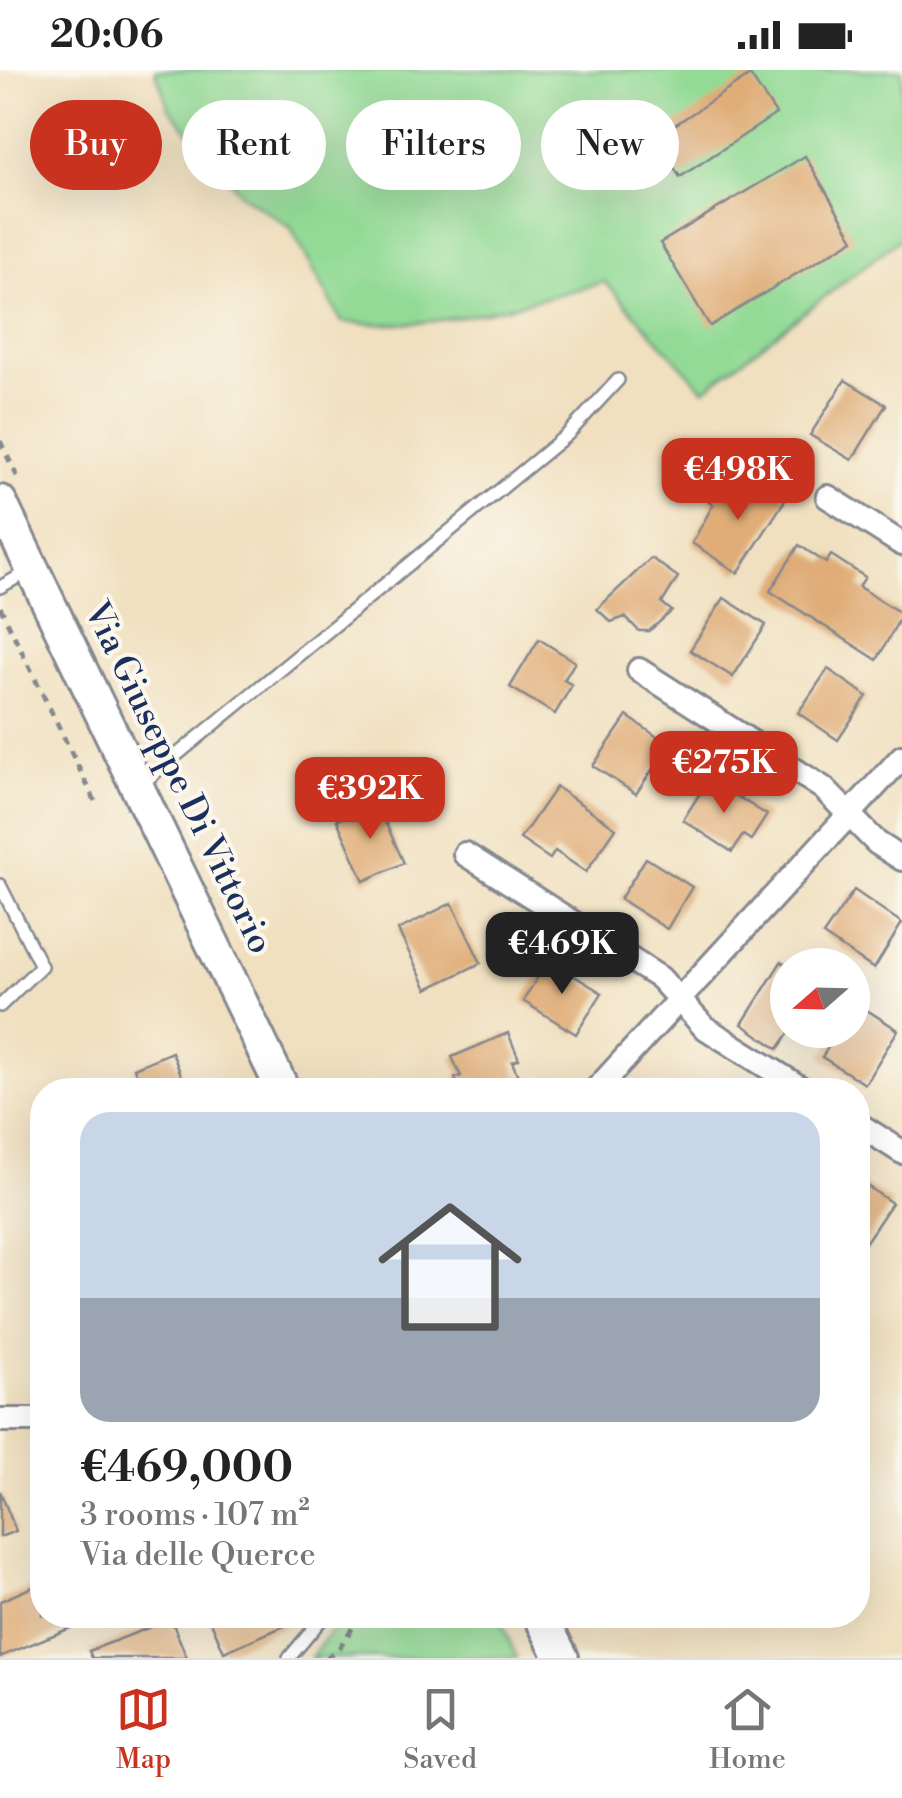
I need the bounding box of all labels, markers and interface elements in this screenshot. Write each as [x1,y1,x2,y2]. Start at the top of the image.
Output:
text: 20:06 [50,12,163,59]
chip: Buy [30,100,162,190]
chip: Rent [182,100,326,190]
chip: Filters [346,100,521,190]
chip: New [541,100,679,190]
pin: €498K [668,438,808,523]
text: €498K [684,450,792,490]
street label: Via Giuseppe Di Vittorio [74,594,282,961]
pin: €275K [654,731,794,816]
text: €275K [672,743,776,783]
pin: €392K [300,757,440,842]
text: €392K [317,769,423,809]
pin: €469K [492,912,632,997]
text: €469K [508,924,616,964]
north arrow [770,948,870,1048]
map controls [770,948,870,1048]
icon: home [360,1177,540,1357]
text: €469,000 [80,1442,293,1495]
text: 3 rooms · 107 m² [80,1495,310,1535]
text: Via delle Querce [80,1535,316,1575]
tab: Map [116,1682,171,1777]
tab: Saved [403,1682,477,1777]
tab: Home [709,1682,786,1777]

